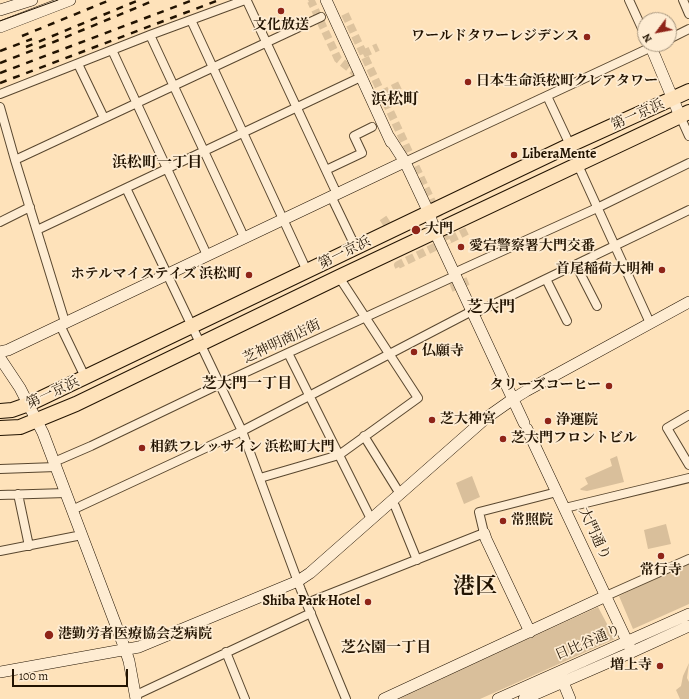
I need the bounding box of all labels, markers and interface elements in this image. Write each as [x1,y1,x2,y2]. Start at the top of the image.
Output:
marker: 文化放送 [276,6,286,16]
north arrow [637,12,677,52]
place label: 文化放送 [253,18,309,34]
place label: ワールドタワーレジデンス [411,29,579,45]
text: N [639,31,656,45]
marker: ワールドタワーレジデンス [582,32,592,42]
place label: 日本生命浜松町クレアタワー [476,74,658,90]
marker: 日本生命浜松町クレアタワー [463,77,473,87]
district label: 浜松町 [371,90,419,110]
street label: 第一京浜 [609,96,667,134]
place label: LiberaMente [522,147,597,163]
marker: LiberaMente [509,150,519,160]
district label: 浜松町一丁目 [112,154,202,172]
place label: 大門 [425,222,453,238]
marker: 大門 [410,224,422,236]
street label: 第一京浜 [316,233,374,273]
place label: 愛宕警察署大門交番 [469,239,595,255]
marker: 愛宕警察署大門交番 [456,242,466,252]
place label: 首尾稲荷大明神 [556,262,654,278]
marker: 首尾稲荷大明神 [657,265,667,275]
place label: ホテルマイステイズ 浜松町 [71,267,241,283]
marker: ホテルマイステイズ 浜松町 [244,270,254,280]
district label: 芝大門 [467,298,515,318]
street label: 芝神明商店街 [240,317,324,367]
place label: 仏願寺 [422,344,464,360]
marker: 仏願寺 [409,347,419,357]
street label: 第一京浜 [24,374,82,412]
district label: 芝大門一丁目 [202,375,292,393]
place label: タリーズコーヒー [490,378,601,394]
marker: タリーズコーヒー [604,381,614,391]
place label: 芝大神宮 [440,412,496,428]
place label: 浄運院 [556,413,598,429]
marker: 芝大神宮 [427,415,437,425]
marker: 浄運院 [543,416,553,426]
place label: 芝大門フロントビル [511,431,637,447]
marker: 芝大門フロントビル [498,434,508,444]
place label: 相鉄フレッサイン 浜松町大門 [150,440,334,456]
marker: 相鉄フレッサイン 浜松町大門 [137,443,147,453]
street label: 大門通り [575,505,613,563]
place label: 常照院 [511,513,553,529]
marker: 常照院 [498,516,508,526]
marker: 常行寺 [656,551,666,561]
place label: 常行寺 [640,563,682,579]
district label: 港区 [453,575,497,601]
place label: Shiba Park Hotel [262,594,360,610]
marker: Shiba Park Hotel [363,597,373,607]
street label: 日比谷通り [553,622,623,664]
place label: 港勤労者医療協会芝病院 [58,627,212,643]
marker: 港勤労者医療協会芝病院 [43,629,55,641]
district label: 芝公園一丁目 [341,639,431,657]
place label: 増上寺 [610,658,652,674]
scale bar [14,661,130,687]
marker: 増上寺 [655,661,665,671]
text: 100 m [19,668,48,684]

